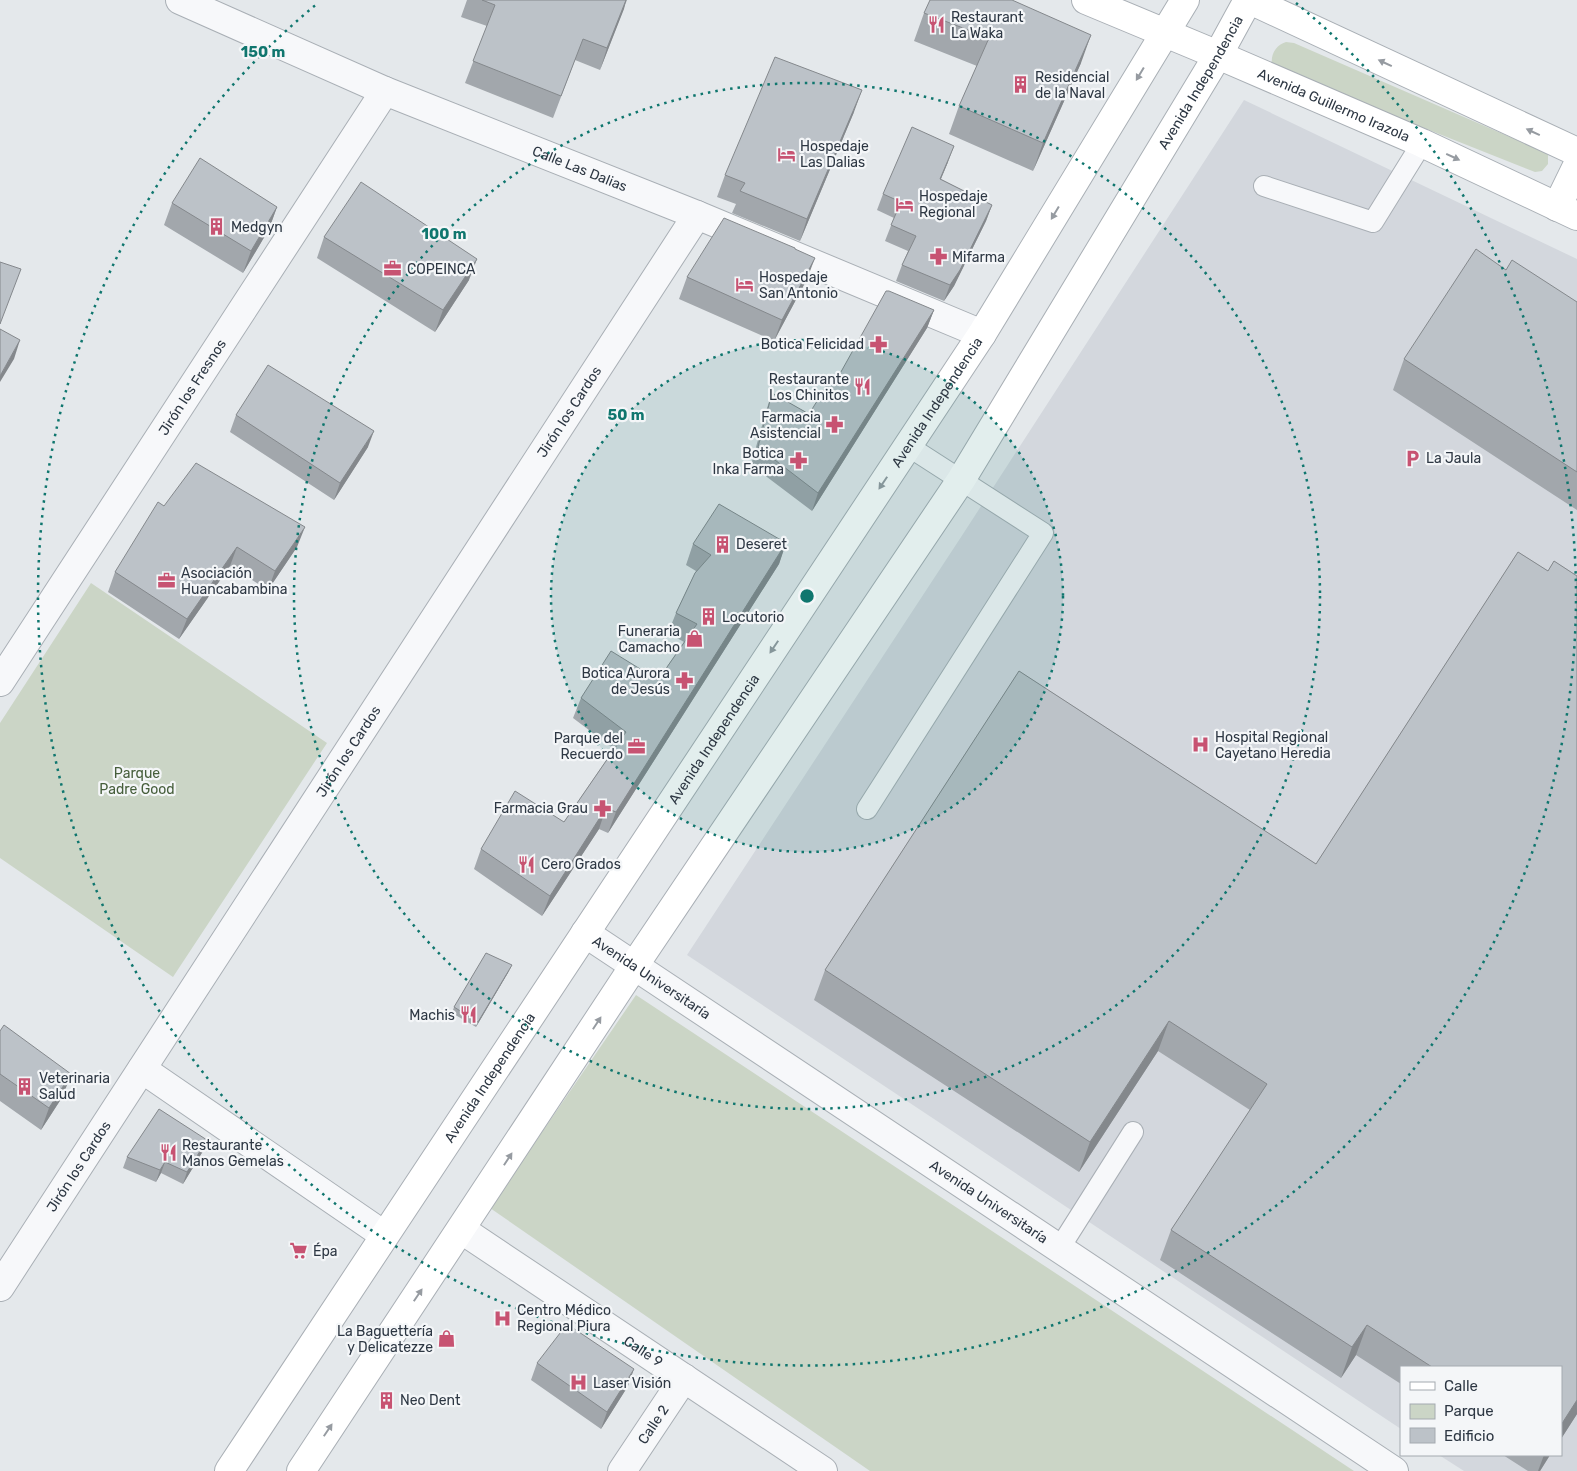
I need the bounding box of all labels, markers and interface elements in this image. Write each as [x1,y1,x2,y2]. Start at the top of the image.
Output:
place label: Restaurant La Waka [951,9,1024,42]
street label: Avenida Independencia [1155,12,1246,152]
restaurant icon: Restaurant La Waka [927,15,947,35]
text: 150 m [241,43,285,61]
one-way arrow [1378,59,1393,67]
street label: Avenida Guillermo Irazola [1255,65,1412,145]
one-way arrow [1135,68,1144,81]
place label: Residencial de la Naval [1035,69,1109,102]
building icon: Residencial de la Naval [1011,75,1031,95]
one-way arrow [1526,127,1540,135]
place label: Hospedaje Las Dalias [800,138,869,171]
street label: Calle Las Dalias [530,142,630,195]
hotel icon: Hospedaje Las Dalias [776,144,796,164]
one-way arrow [1445,153,1460,162]
place label: Hospedaje Regional [919,188,988,221]
hotel icon: Hospedaje Regional [895,194,915,214]
one-way arrow [1051,207,1060,220]
building icon: Medgyn [207,217,227,237]
place label: Medgyn [231,219,283,236]
text: 100 m [422,225,466,243]
pharmacy icon: Mifarma [928,247,948,267]
place label: Mifarma [952,249,1005,266]
office icon: COPEINCA [383,259,403,279]
place label: COPEINCA [407,261,476,278]
place label: Hospedaje San Antonio [759,269,838,302]
hotel icon: Hospedaje San Antonio [735,275,755,295]
pharmacy icon: Botica Felicidad [868,334,888,354]
street label: Avenida Independencia [888,334,986,470]
street label: Jirón los Fresnos [155,336,230,438]
place label: Botica Felicidad [761,336,864,353]
street label: Jirón los Cardos [533,363,605,460]
place label: Restaurante Los Chinitos [769,371,849,404]
restaurant icon: Restaurante Los Chinitos [853,377,873,397]
text: 50 m [608,406,644,424]
place label: Farmacia Asistencial [750,409,821,442]
pharmacy icon: Farmacia Asistencial [825,415,845,435]
place label: Botica Inka Farma [712,445,784,478]
parking icon: La Jaula [1402,448,1422,468]
place label: La Jaula [1426,450,1481,467]
pharmacy icon: Botica Inka Farma [788,451,808,471]
one-way arrow [878,476,888,489]
building icon: Deseret [712,534,732,554]
place label: Deseret [736,536,787,553]
place label: Asociación Huancabambina [181,565,288,598]
office icon: Asociación Huancabambina [157,571,177,591]
centre of rings [798,587,816,605]
building icon: Locutorio [698,607,718,627]
place label: Locutorio [722,609,784,626]
place label: Funeraria Camacho [618,623,680,656]
shop icon: Funeraria Camacho [684,629,704,649]
one-way arrow [769,641,779,654]
place label: Botica Aurora de Jesús [581,665,670,698]
street label: Avenida Independencia [665,671,763,807]
pharmacy icon: Botica Aurora de Jesús [674,671,694,691]
street label: Jirón los Cardos [313,703,384,800]
place label: Hospital Regional Cayetano Heredia [1215,729,1331,762]
place label: Parque del Recuerdo [554,730,623,763]
hospital icon: Hospital Regional Cayetano Heredia [1191,735,1211,755]
office icon: Parque del Recuerdo [627,736,647,756]
park label: Parque Padre Good [99,765,175,798]
pharmacy icon: Farmacia Grau [592,798,612,818]
place label: Farmacia Grau [494,800,588,817]
restaurant icon: Cero Grados [517,854,537,874]
place label: Cero Grados [541,856,621,873]
street label: Avenida Universitaría [589,932,714,1023]
restaurant icon: Machis [459,1005,479,1025]
place label: Machis [409,1007,455,1024]
street label: Avenida Independencia [440,1009,539,1146]
one-way arrow [592,1017,601,1030]
place label: Veterinaria Salud [39,1070,110,1103]
building icon: Veterinaria Salud [15,1076,35,1096]
street label: Jirón los Cardos [43,1118,114,1215]
place label: Restaurante Manos Gemelas [182,1137,284,1170]
restaurant icon: Restaurante Manos Gemelas [158,1143,178,1163]
one-way arrow [503,1153,512,1166]
street label: Avenida Universitaría [927,1156,1051,1247]
supermarket icon: Épa [289,1241,309,1261]
place label: Épa [313,1242,338,1260]
one-way arrow [413,1288,423,1302]
place label: Centro Médico Regional Piura [517,1302,611,1335]
hospital icon: Centro Médico Regional Piura [493,1308,513,1328]
place label: La Baguettería y Delicatezze [337,1323,433,1356]
shop icon: La Baguettería y Delicatezze [437,1329,457,1349]
street label: Calle 9 [621,1332,666,1370]
legend [1400,1366,1562,1456]
hospital icon: Laser Visión [569,1373,589,1393]
place label: Laser Visión [593,1375,671,1392]
text: Calle [1444,1377,1478,1395]
building icon: Neo Dent [376,1390,396,1410]
place label: Neo Dent [400,1392,461,1409]
street label: Calle 2 [634,1402,672,1447]
text: Parque [1444,1402,1494,1420]
one-way arrow [323,1424,333,1437]
text: Edificio [1444,1427,1494,1445]

